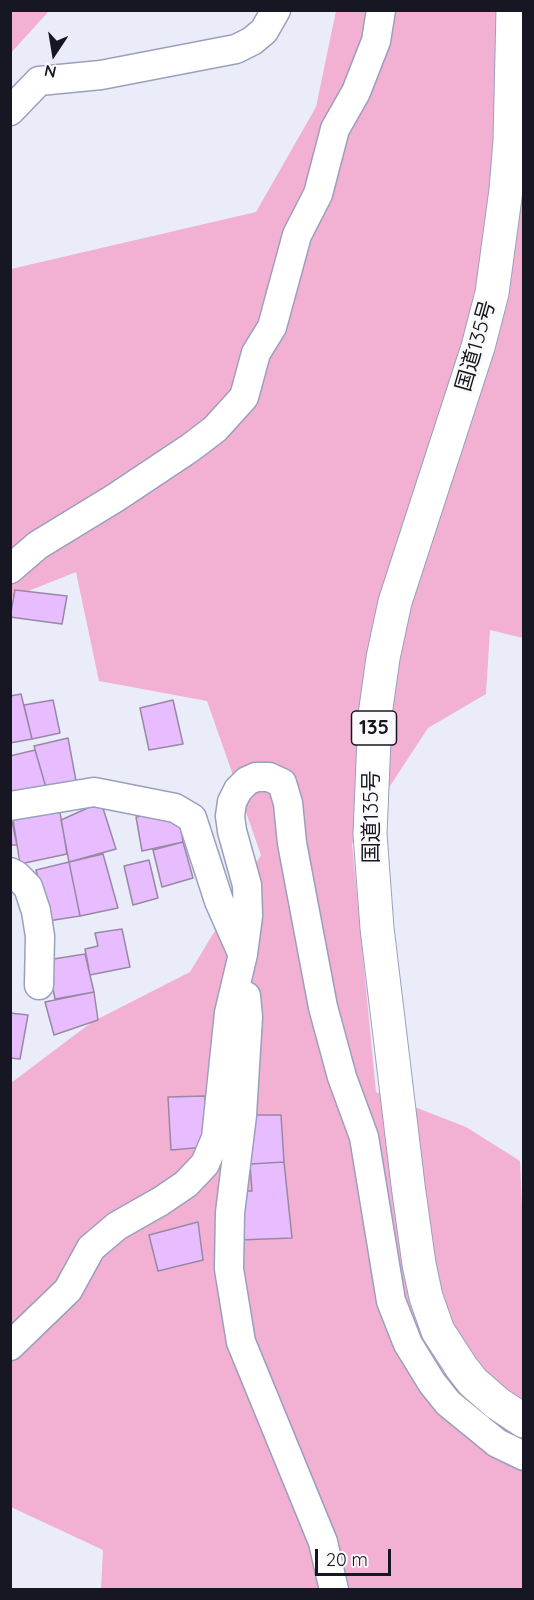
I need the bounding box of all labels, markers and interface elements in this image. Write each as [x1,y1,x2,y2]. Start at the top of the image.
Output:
north arrow [24,24,84,84]
text: N [42,61,58,83]
street label: 国道135号 [451,298,501,394]
road number: 135 [352,711,397,745]
street label: 国道135号 [359,770,385,864]
scale bar [318,1537,394,1575]
text: 20 m [326,1548,368,1571]

